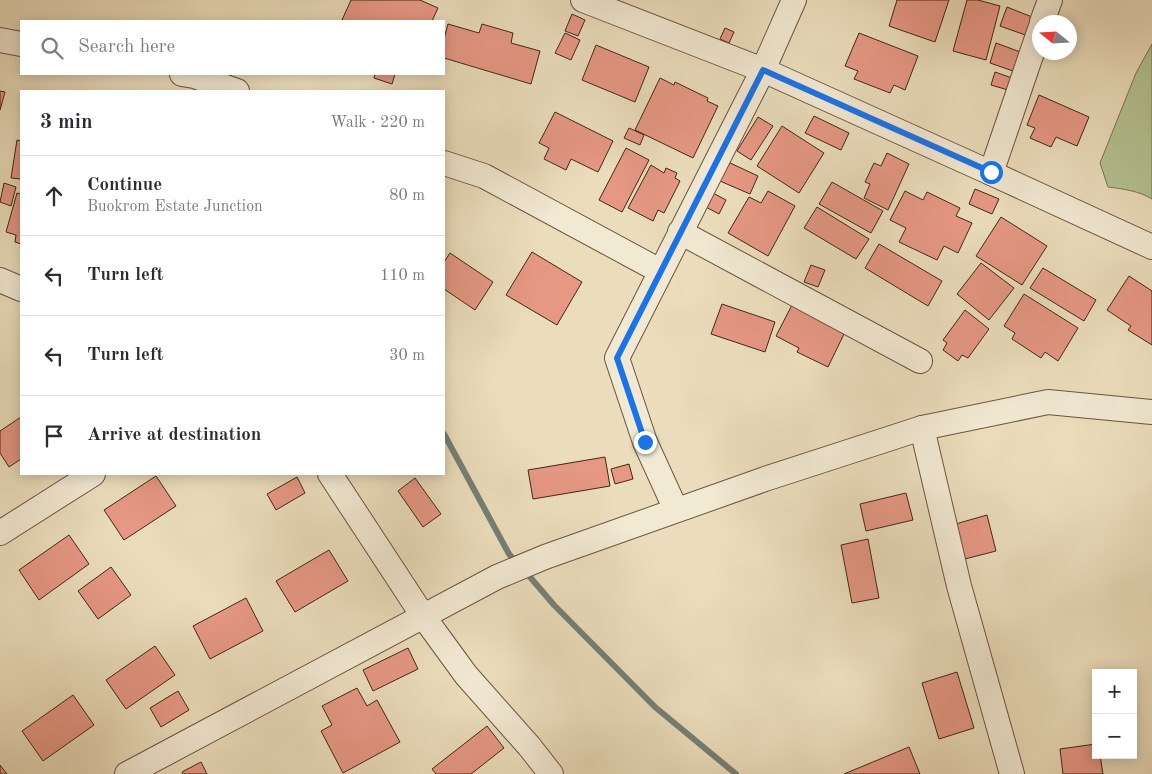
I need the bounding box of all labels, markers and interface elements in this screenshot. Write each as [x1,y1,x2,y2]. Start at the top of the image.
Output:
north arrow [1032,15,1077,60]
search box [20,20,445,75]
icon: search [38,34,66,62]
text: Search here [78,38,175,57]
text: 3 min [40,112,93,133]
text: Walk · 220 m [330,115,425,131]
route start [980,161,1003,184]
text: Continue [87,176,162,195]
icon: ahead [40,182,68,210]
text: 80 m [389,188,425,204]
text: Buokrom Estate Junction [87,199,263,215]
icon: left [40,262,68,290]
text: Turn left [87,266,164,285]
text: 110 m [380,268,425,284]
icon: left [40,342,68,370]
text: Turn left [87,346,164,365]
text: 30 m [389,348,425,364]
icon: arrive [40,422,68,450]
text: Arrive at destination [87,426,261,445]
route end [634,431,657,454]
map controls [1092,669,1137,759]
button: + [1092,669,1137,714]
button: − [1092,714,1137,759]

